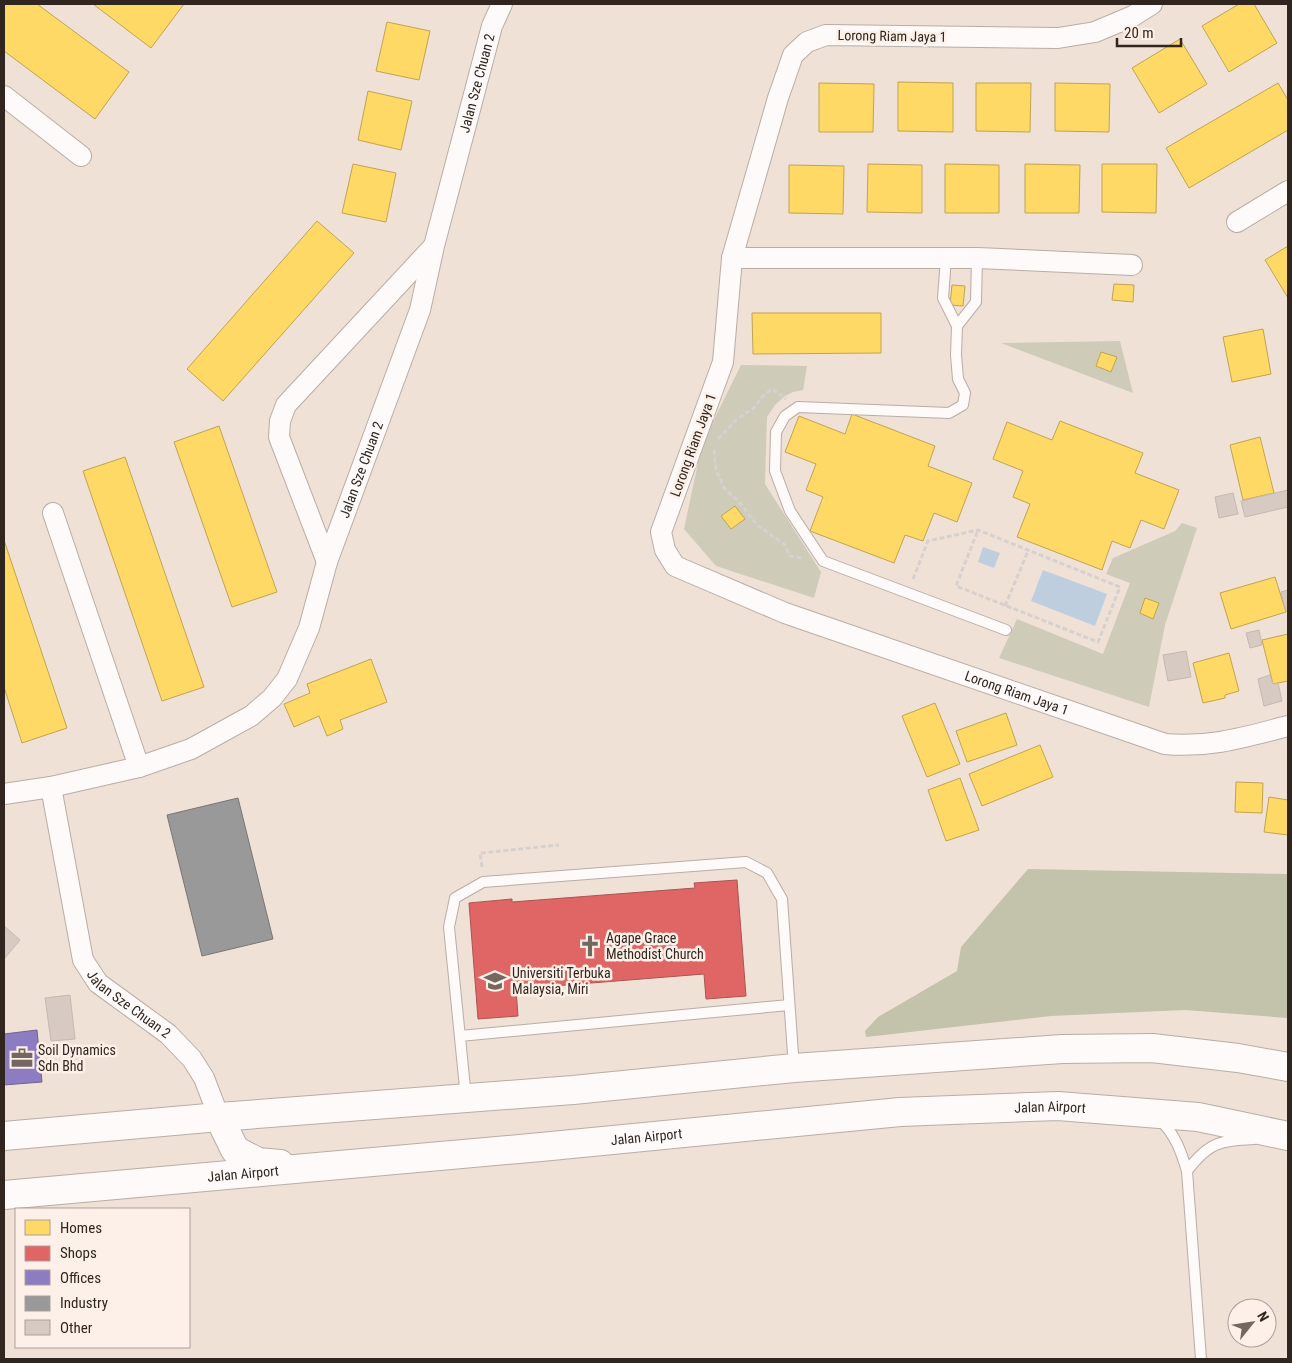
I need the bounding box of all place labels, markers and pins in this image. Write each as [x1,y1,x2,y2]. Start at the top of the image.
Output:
place label: Agape Grace Methodist Church [606,930,704,962]
church icon: Agape Grace Methodist Church [577,933,603,959]
place label: Universiti Terbuka Malaysia, Miri [512,965,611,997]
school or university icon: Universiti Terbuka Malaysia, Miri [482,968,508,994]
place label: Soil Dynamics Sdn Bhd [38,1042,116,1074]
office icon: Soil Dynamics Sdn Bhd [9,1045,35,1071]

